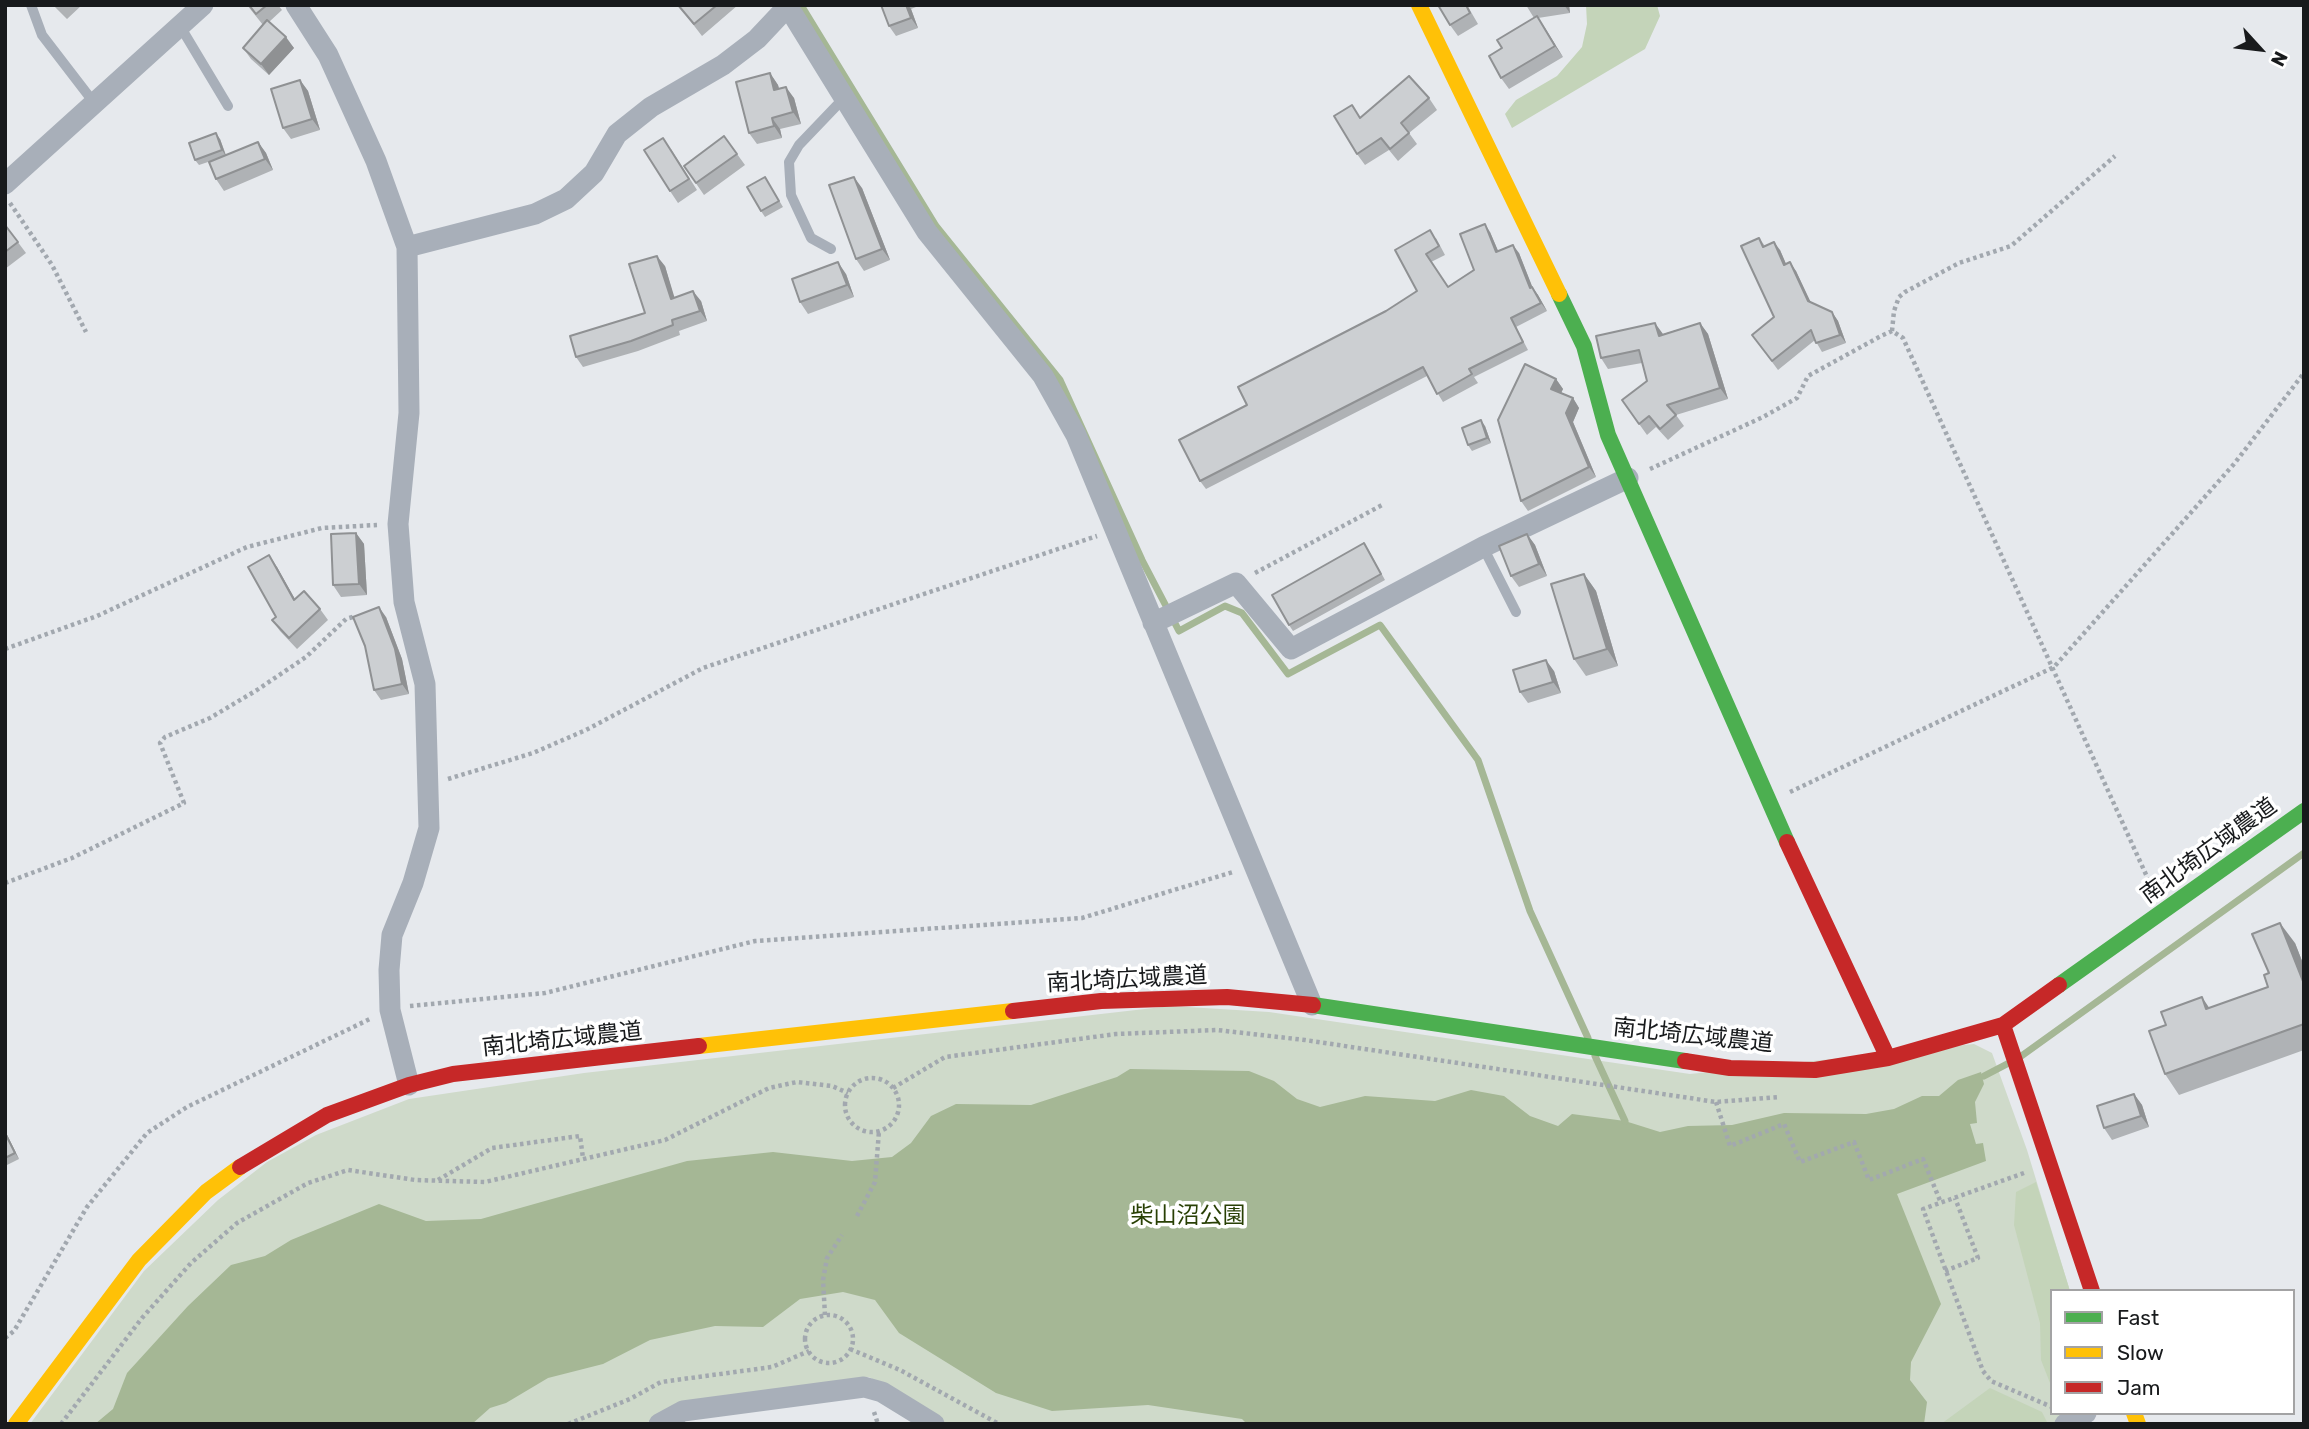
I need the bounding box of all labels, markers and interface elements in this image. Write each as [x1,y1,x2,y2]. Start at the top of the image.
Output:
north arrow [2225,14,2295,84]
text: N [2266,47,2293,70]
street label: 南北埼広域農道 [2136,793,2282,909]
street label: 南北埼広域農道 [1046,962,1208,998]
street label: 南北埼広域農道 [1611,1014,1775,1058]
street label: 南北埼広域農道 [480,1018,644,1062]
park label: 柴山沼公園 [1131,1202,1245,1230]
legend [2050,1289,2295,1415]
text: Fast [2117,1305,2159,1330]
text: Slow [2117,1340,2164,1365]
text: Jam [2117,1375,2161,1400]

